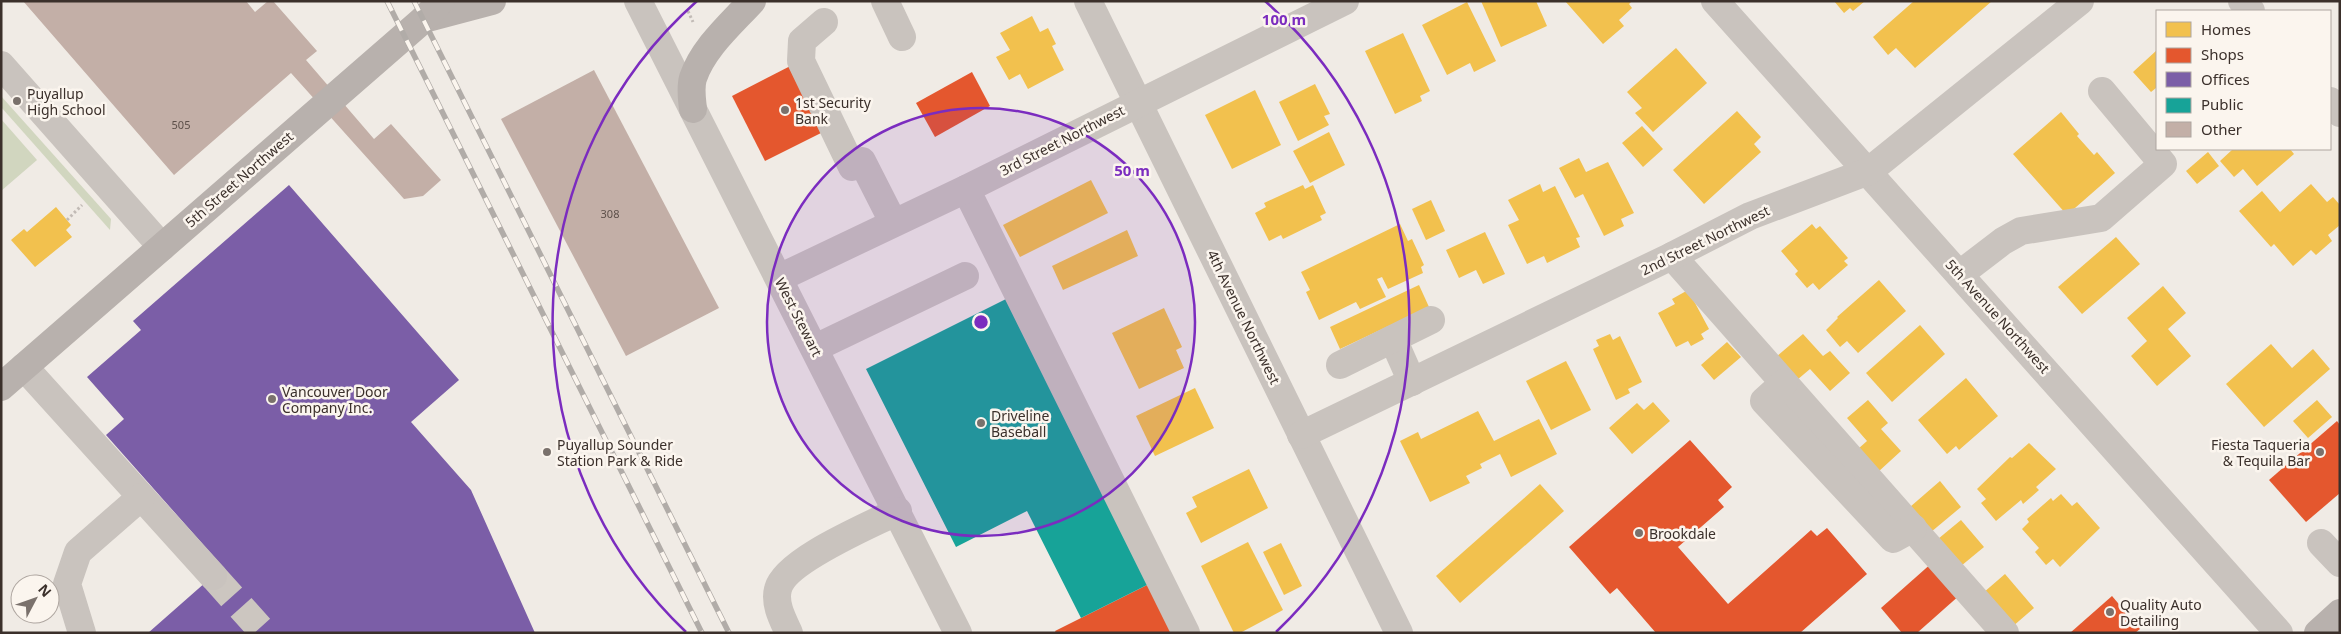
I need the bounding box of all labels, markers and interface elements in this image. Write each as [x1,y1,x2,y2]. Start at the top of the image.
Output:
text: 100 m [1262,9,1306,29]
legend [2156,10,2331,150]
text: Homes [2201,19,2251,39]
text: Shops [2201,44,2244,64]
text: Offices [2201,69,2250,89]
place label: Puyallup High School [27,84,106,119]
place label: 1st Security Bank [795,93,872,128]
text: Public [2201,94,2244,114]
marker: Puyallup High School [11,95,23,107]
street label: 3rd Street Northwest [996,100,1128,180]
marker: 1st Security Bank [779,104,791,116]
house number: 505 [172,117,190,132]
text: Other [2201,119,2242,139]
street label: 5th Street Northwest [181,127,297,231]
text: 50 m [1114,160,1150,180]
street label: 2nd Street Northwest [1638,201,1772,279]
house number: 308 [601,206,619,221]
street label: 4th Avenue Northwest [1203,247,1285,387]
street label: 5th Avenue Northwest [1942,255,2054,377]
street label: West Stewart [771,274,827,360]
centre of rings [972,313,990,331]
place label: Vancouver Door Company Inc. [282,382,388,417]
marker: Vancouver Door Company Inc. [266,393,278,405]
place label: Driveline Baseball [991,406,1049,441]
marker: Driveline Baseball [975,417,987,429]
place label: Puyallup Sounder Station Park & Ride [557,435,683,470]
place label: Fiesta Taqueria & Tequila Bar [2211,435,2310,470]
marker: Puyallup Sounder Station Park & Ride [541,446,553,458]
marker: Fiesta Taqueria & Tequila Bar [2314,446,2326,458]
place label: Brookdale [1649,524,1716,543]
marker: Brookdale [1633,527,1645,539]
north arrow [10,574,60,624]
text: N [34,580,56,601]
place label: Quality Auto Detailing [2120,595,2202,630]
marker: Quality Auto Detailing [2104,606,2116,618]

